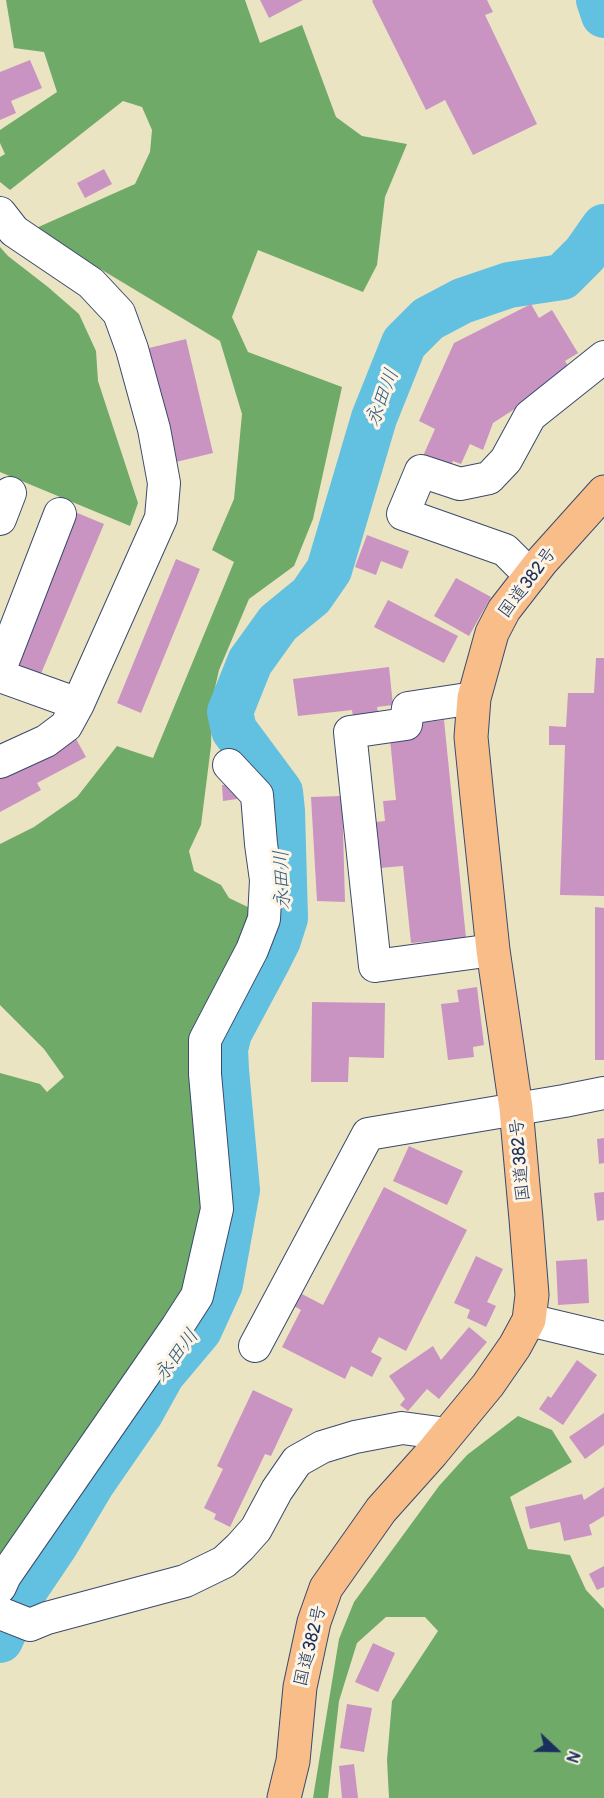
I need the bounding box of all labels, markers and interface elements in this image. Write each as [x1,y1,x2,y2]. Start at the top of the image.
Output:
water label: 永田川 [361,366,405,430]
street label: 国道382号 [494,543,562,623]
water label: 永田川 [270,850,296,910]
street label: 国道382号 [507,1118,535,1202]
water label: 永田川 [149,1325,205,1387]
street label: 国道382号 [290,1603,332,1689]
north arrow [526,1720,586,1780]
text: N [561,1748,584,1766]

